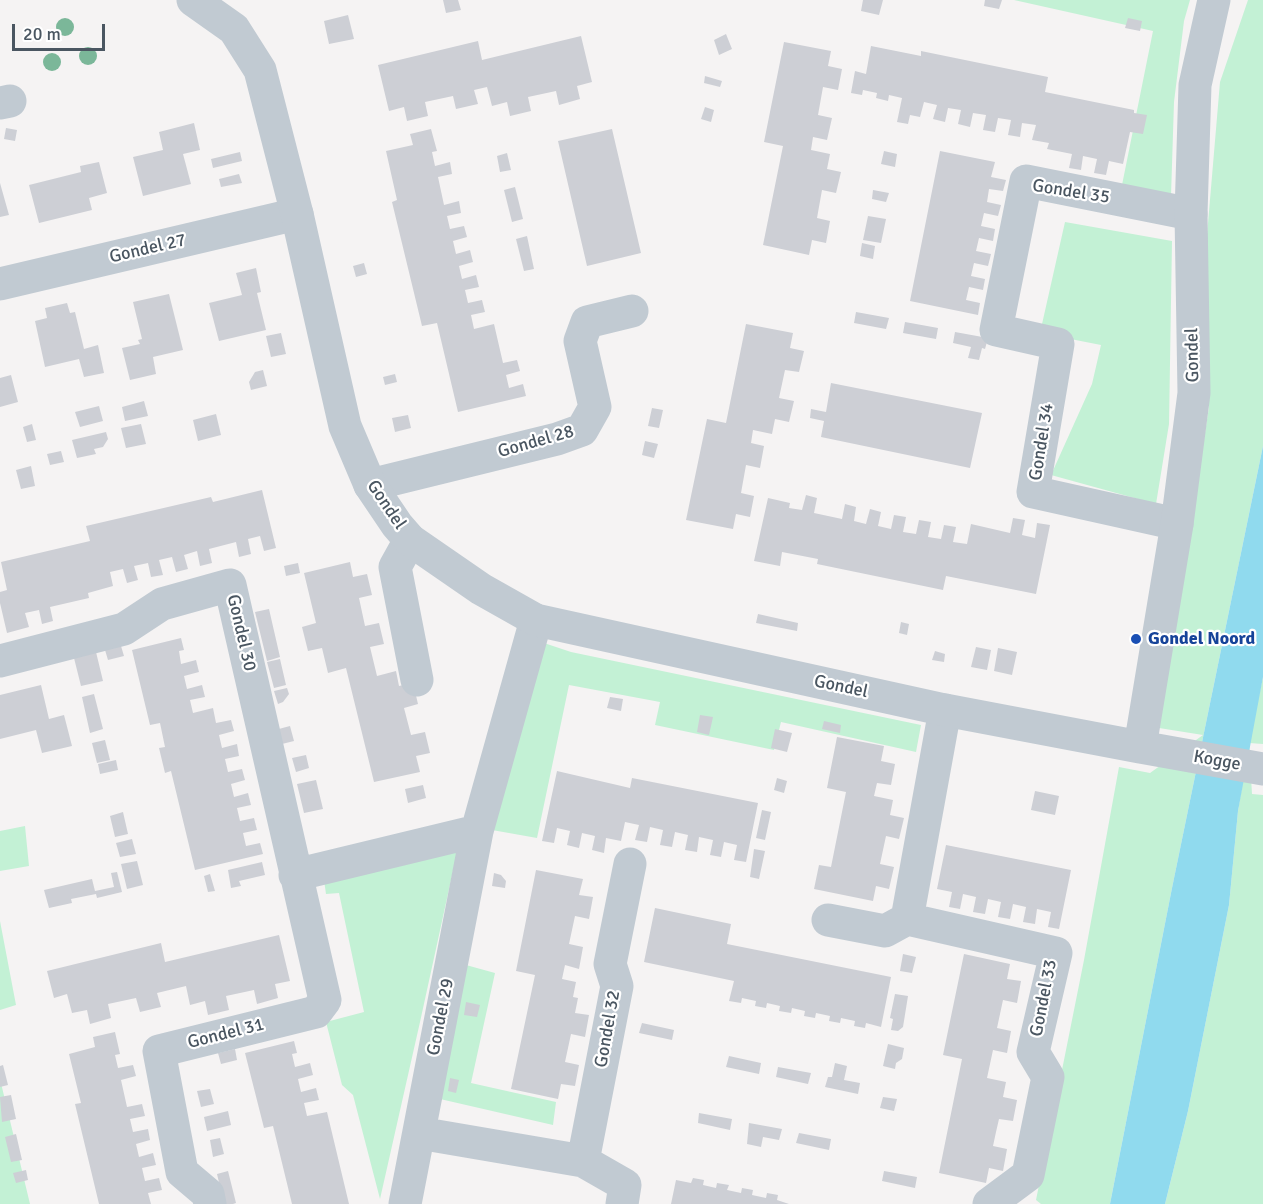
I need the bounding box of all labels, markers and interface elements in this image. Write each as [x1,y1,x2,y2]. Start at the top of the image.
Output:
scale bar [15,12,108,50]
text: 20 m [23,23,61,45]
street label: Gondel 35 [1031,175,1111,209]
street label: Gondel 27 [108,230,188,268]
street label: Gondel [1182,328,1204,382]
street label: Gondel 34 [1025,402,1059,482]
street label: Gondel 28 [496,421,576,463]
street label: Gondel [362,476,410,534]
street label: Gondel 30 [222,593,260,673]
place label: Gondel Noord [1148,628,1255,650]
marker: Gondel Noord [1129,632,1143,646]
street label: Gondel [812,671,870,703]
street label: Kogge [1192,746,1242,776]
street label: Gondel 33 [1026,958,1062,1038]
street label: Gondel 29 [423,977,459,1057]
street label: Gondel 32 [591,989,625,1069]
street label: Gondel 31 [186,1014,266,1054]

